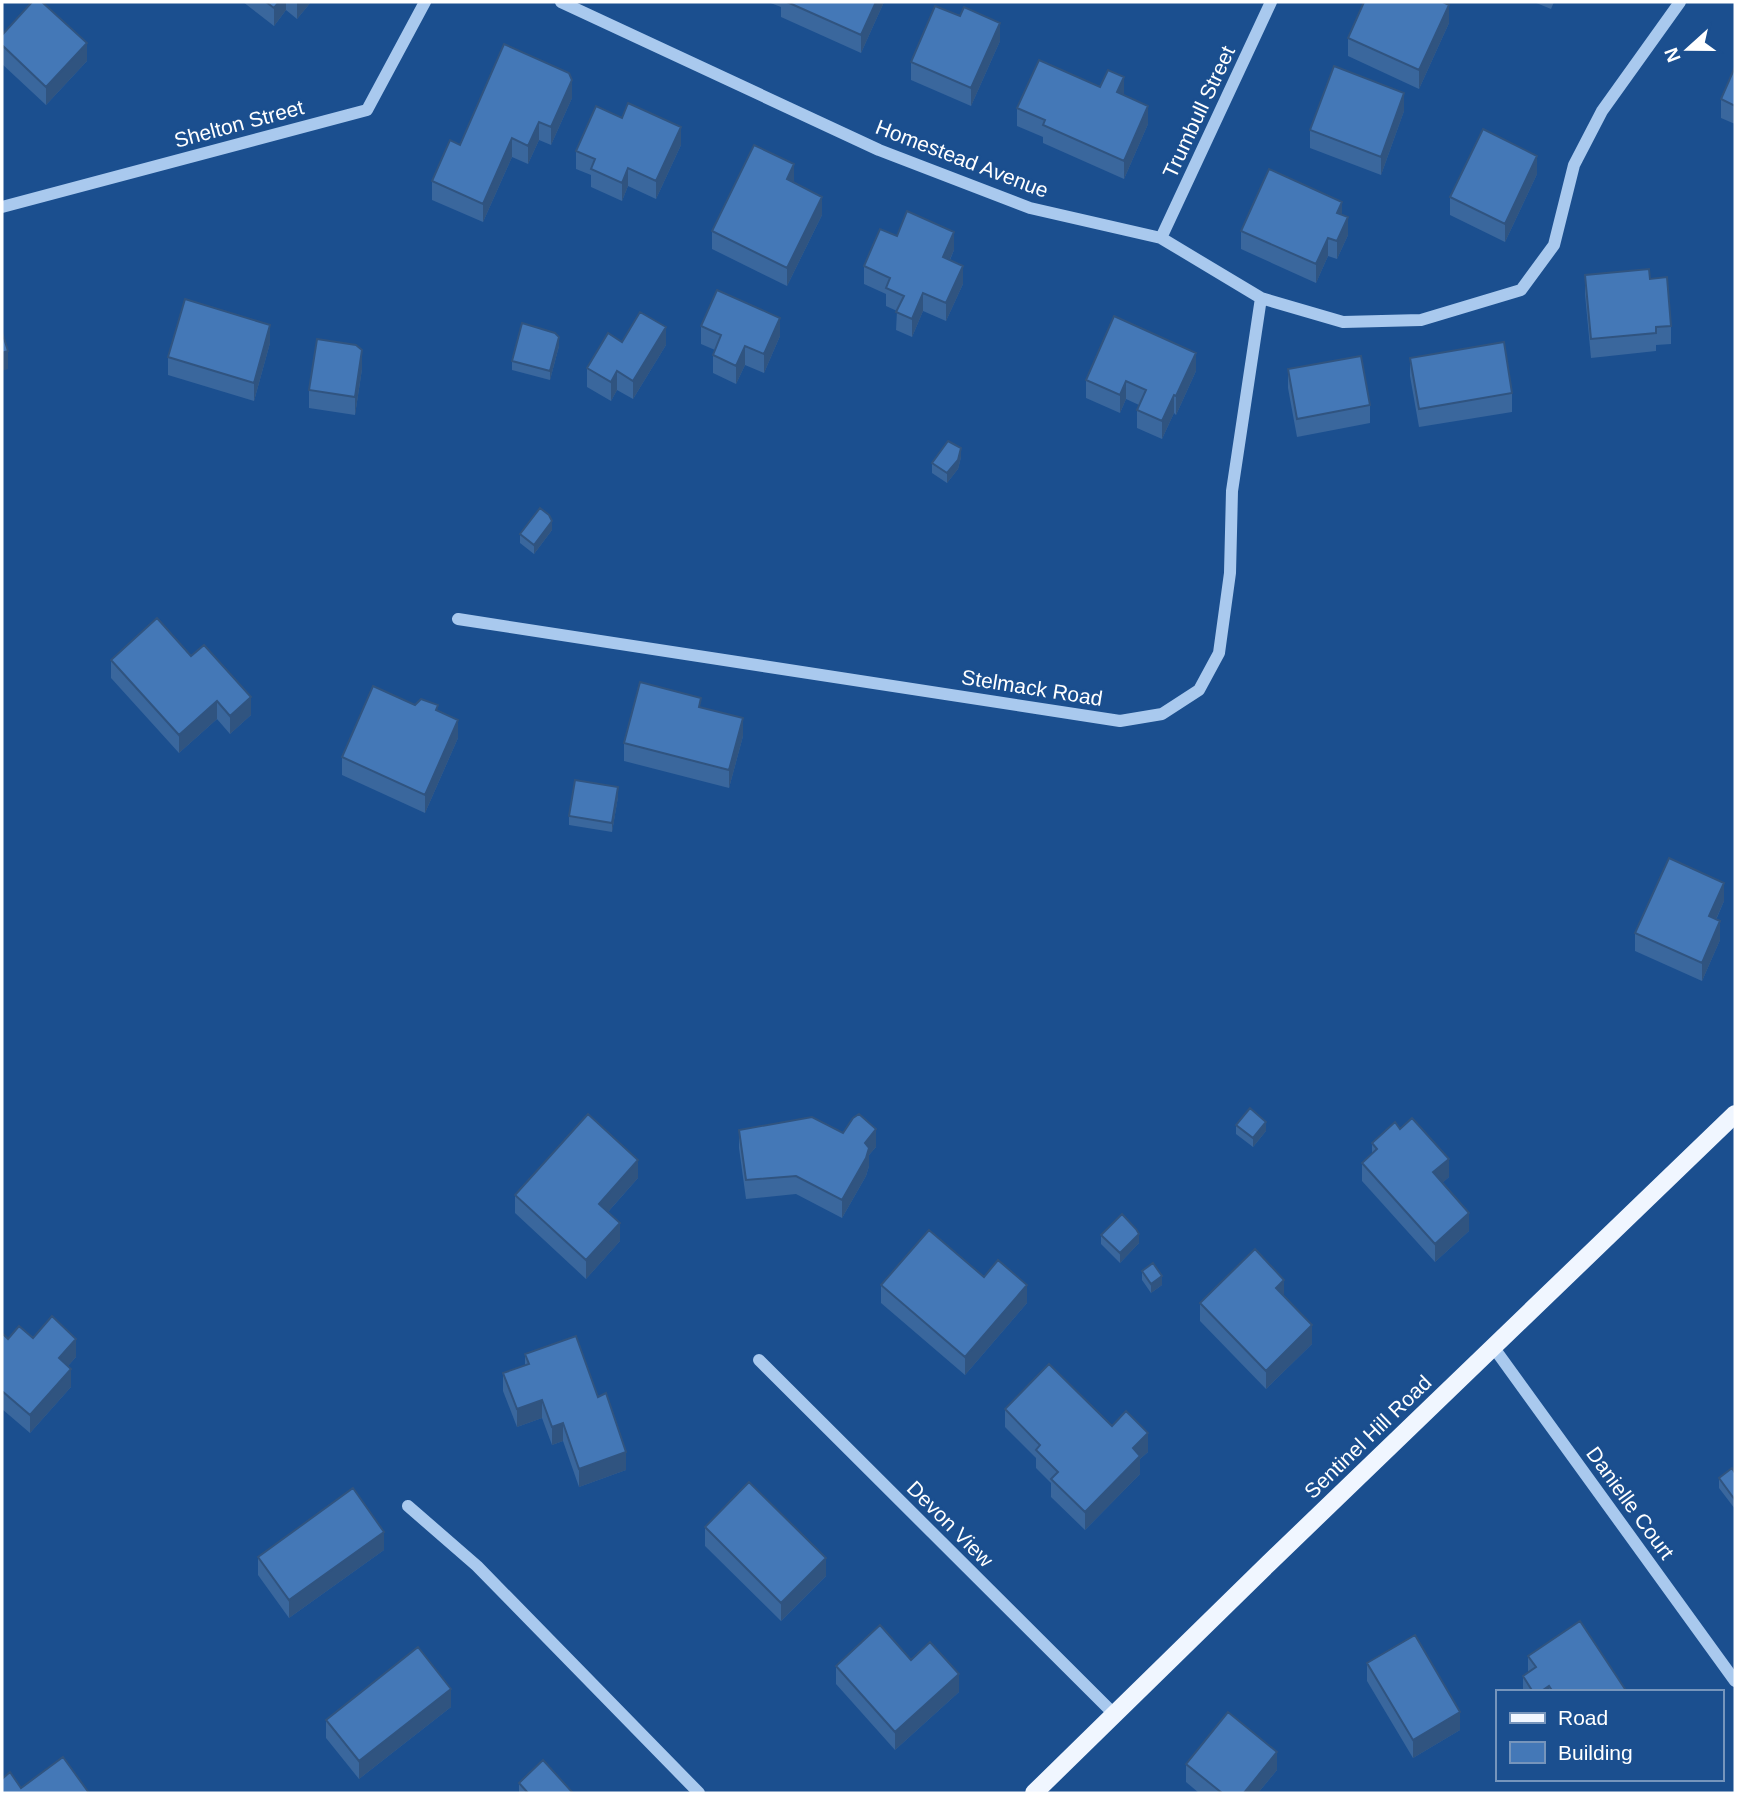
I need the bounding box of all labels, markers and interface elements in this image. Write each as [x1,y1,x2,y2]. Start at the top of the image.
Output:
north arrow [1653,14,1723,84]
street label: Trumbull Street [1158,42,1239,181]
text: N [1660,45,1685,65]
street label: Shelton Street [172,95,306,152]
street label: Homestead Avenue [873,115,1052,202]
street label: Stelmack Road [960,665,1104,710]
street label: Sentinel Hill Road [1300,1370,1436,1503]
street label: Danielle Court [1582,1442,1679,1563]
street label: Devon View [903,1476,999,1572]
legend [1496,1690,1723,1781]
text: Road [1558,1706,1608,1729]
text: Building [1558,1741,1633,1764]

